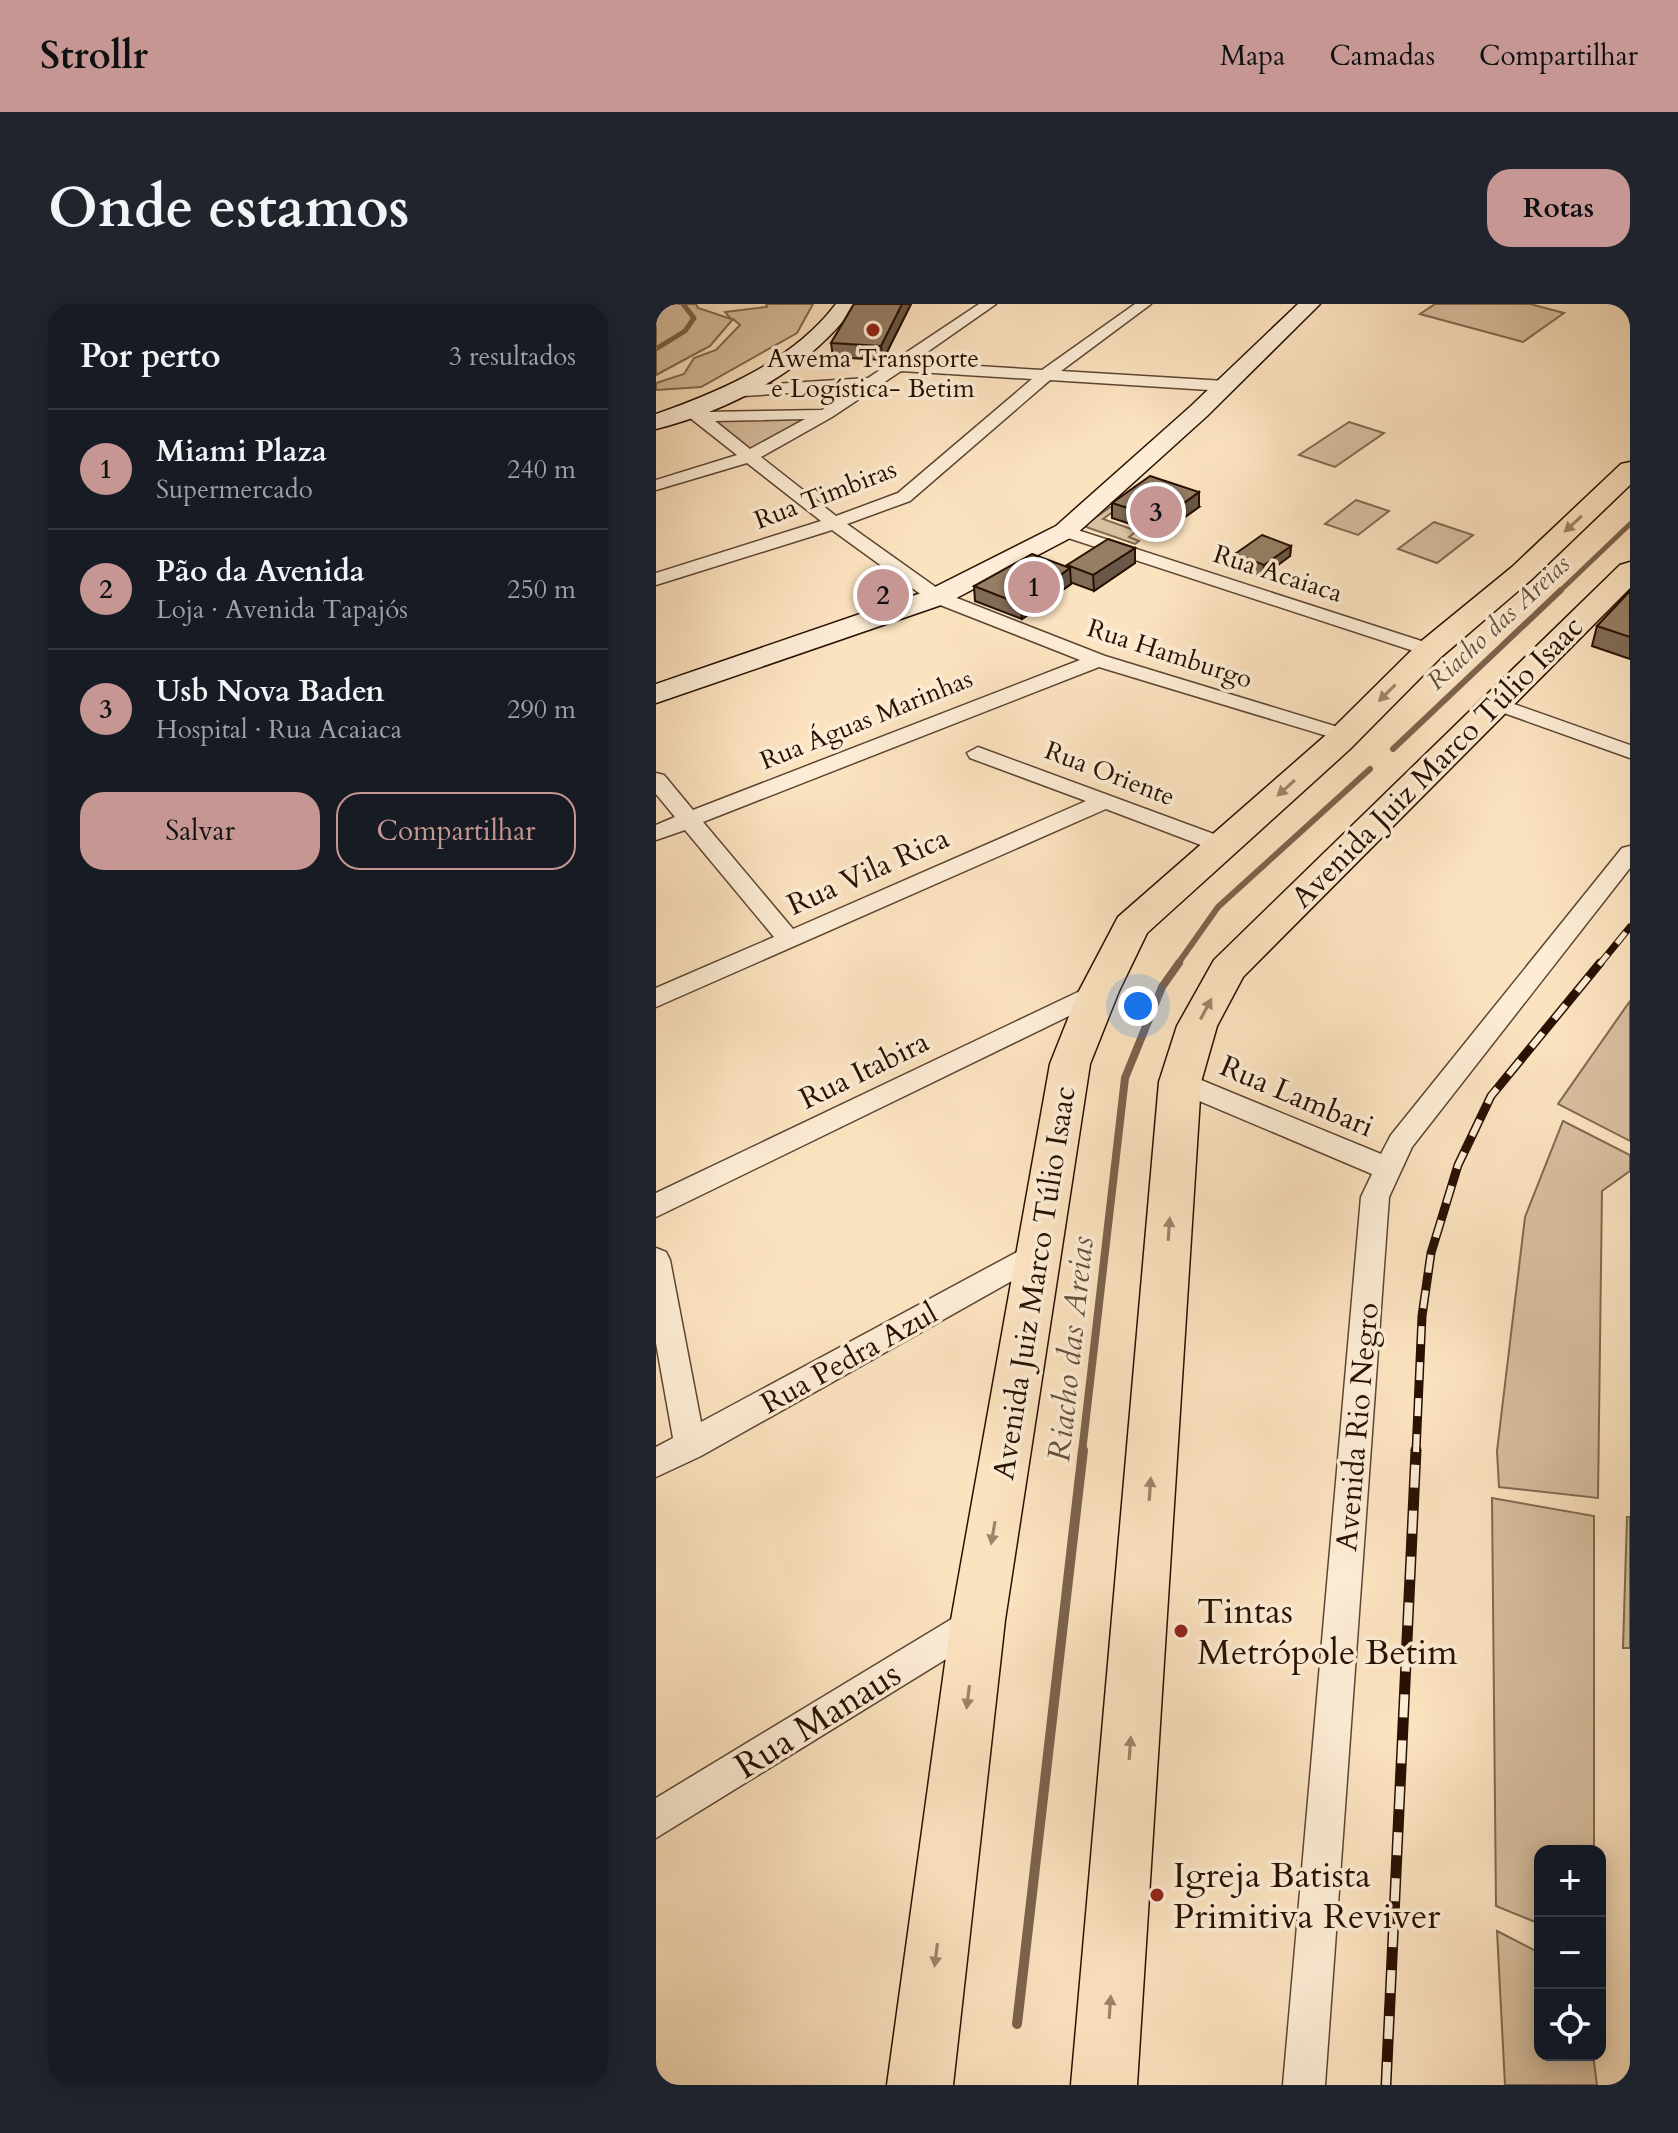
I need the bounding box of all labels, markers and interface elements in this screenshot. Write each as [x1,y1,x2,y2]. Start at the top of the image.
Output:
text: Strollr [40,30,148,82]
text: Mapa [1220,37,1285,75]
text: Camadas [1329,37,1435,75]
text: Compartilhar [1479,37,1638,75]
button: Rotas [1487,169,1630,247]
text: Onde estamos [48,171,410,246]
marker: Awema Transporte e Logística- Betim [864,321,882,339]
text: Por perto [80,333,221,379]
text: 3 resultados [449,339,576,374]
place label: Awema Transporte e Logística- Betim [767,341,979,406]
text: Miami Plaza [156,431,327,472]
street label: Rua Timbiras [749,451,901,538]
text: 1 [99,452,113,487]
text: 240 m [507,452,576,487]
text: Supermercado [156,472,313,507]
pin: 3 [1130,482,1182,542]
one-way arrow [1564,514,1583,532]
street label: Rua Acaiaca [1209,536,1347,611]
water label: Riacho das Areias [1419,547,1578,698]
text: Pão da Avenida [156,551,365,592]
pin: 1 [1008,557,1060,617]
pin: 2 [857,565,909,625]
text: 2 [99,572,113,607]
text: 250 m [507,572,576,607]
text: Loja · Avenida Tapajós [156,592,408,627]
street label: Avenida Juiz Marco Túlio Isaac [1282,607,1593,918]
street label: Rua Hamburgo [1083,610,1257,697]
street label: Rua Águas Marinhas [755,661,978,778]
text: Usb Nova Baden [156,671,385,712]
one-way arrow [1378,683,1397,702]
text: 3 [99,692,113,727]
text: 290 m [507,692,576,727]
text: Hospital · Rua Acaiaca [156,712,402,747]
street label: Rua Oriente [1040,733,1180,814]
one-way arrow [1277,778,1296,796]
button: Salvar [80,792,320,870]
button: Compartilhar [336,792,576,870]
street label: Rua Vila Rica [781,817,956,925]
your location [1118,986,1158,1026]
one-way arrow [1199,998,1213,1020]
street label: Rua Itabira [793,1021,936,1119]
street label: Rua Lambari [1214,1046,1380,1147]
street label: Avenida Juiz Marco Túlio Isaac [983,1083,1086,1483]
one-way arrow [1163,1216,1176,1241]
water label: Riacho das Areias [1037,1234,1105,1464]
street label: Rua Pedra Azul [753,1293,945,1424]
street label: Avenida Rio Negro [1326,1301,1389,1553]
one-way arrow [1144,1476,1157,1501]
one-way arrow [986,1521,998,1546]
place label: Tintas Metrópole Betim [1197,1587,1458,1677]
marker: Tintas Metrópole Betim [1172,1622,1190,1640]
street label: Rua Manaus [725,1650,910,1791]
one-way arrow [961,1685,974,1710]
one-way arrow [1124,1735,1137,1760]
map controls [1534,1845,1606,2061]
button: + [1534,1845,1606,1917]
place label: Igreja Batista Primitiva Reviver [1173,1851,1441,1941]
marker: Igreja Batista Primitiva Reviver [1148,1886,1166,1904]
button: − [1534,1917,1606,1989]
one-way arrow [929,1943,942,1968]
button: locate [1534,1989,1606,2061]
one-way arrow [1104,1994,1117,2019]

